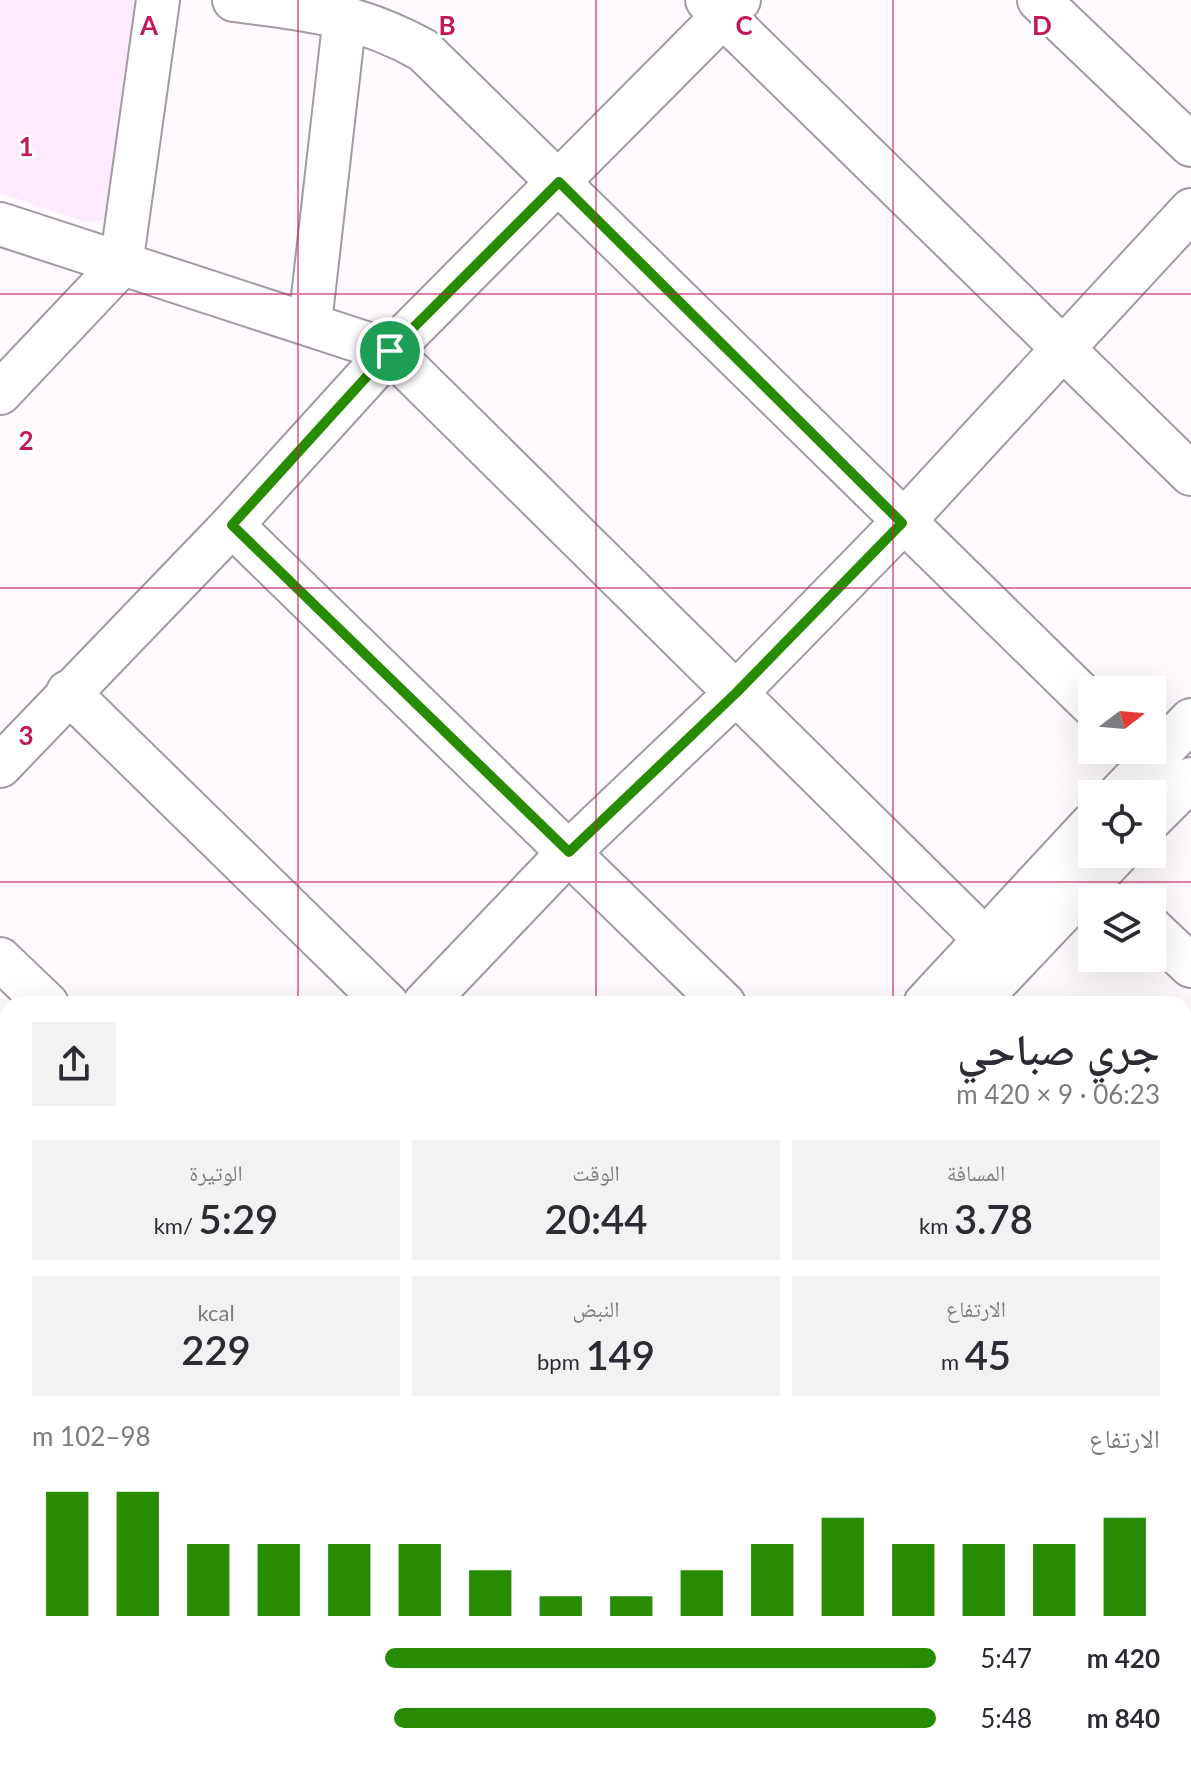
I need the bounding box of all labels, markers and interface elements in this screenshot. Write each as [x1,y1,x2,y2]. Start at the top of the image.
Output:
text: A [139,9,159,41]
text: B [438,9,456,41]
text: C [735,9,753,41]
text: D [1032,9,1052,41]
text: 1 [18,130,34,162]
pin [356,317,424,385]
icon: arrive [368,329,412,373]
text: 2 [18,424,34,456]
north arrow [1078,676,1166,764]
map controls [1078,676,1166,972]
text: 3 [18,719,34,751]
button: locate [1078,780,1166,868]
button: layers [1078,884,1166,972]
button: share [32,1022,116,1106]
text: جري صباحي [957,1022,1160,1074]
text: 06:23 · 9 × 420 m [956,1078,1160,1110]
text: الوتيرة [189,1159,243,1186]
text: الوقت [572,1159,620,1186]
text: المسافة [947,1159,1005,1186]
text: 5:29 [199,1195,278,1243]
text: 20:44 [545,1195,647,1243]
text: 3.78 [954,1195,1033,1243]
text: /km [154,1212,199,1239]
text: km [919,1212,954,1239]
text: النبض [573,1295,619,1322]
text: الارتفاع [946,1295,1006,1322]
text: kcal [197,1299,235,1326]
text: 229 [181,1326,251,1374]
text: 149 [585,1331,655,1379]
text: 45 [965,1331,1011,1379]
text: bpm [537,1348,585,1375]
text: m [941,1348,965,1375]
text: 98–102 m [32,1420,151,1452]
text: الارتفاع [1089,1422,1160,1454]
text: 5:47 [980,1642,1032,1674]
text: 420 m [1087,1642,1160,1674]
text: 5:48 [980,1702,1032,1734]
text: 840 m [1087,1702,1160,1734]

